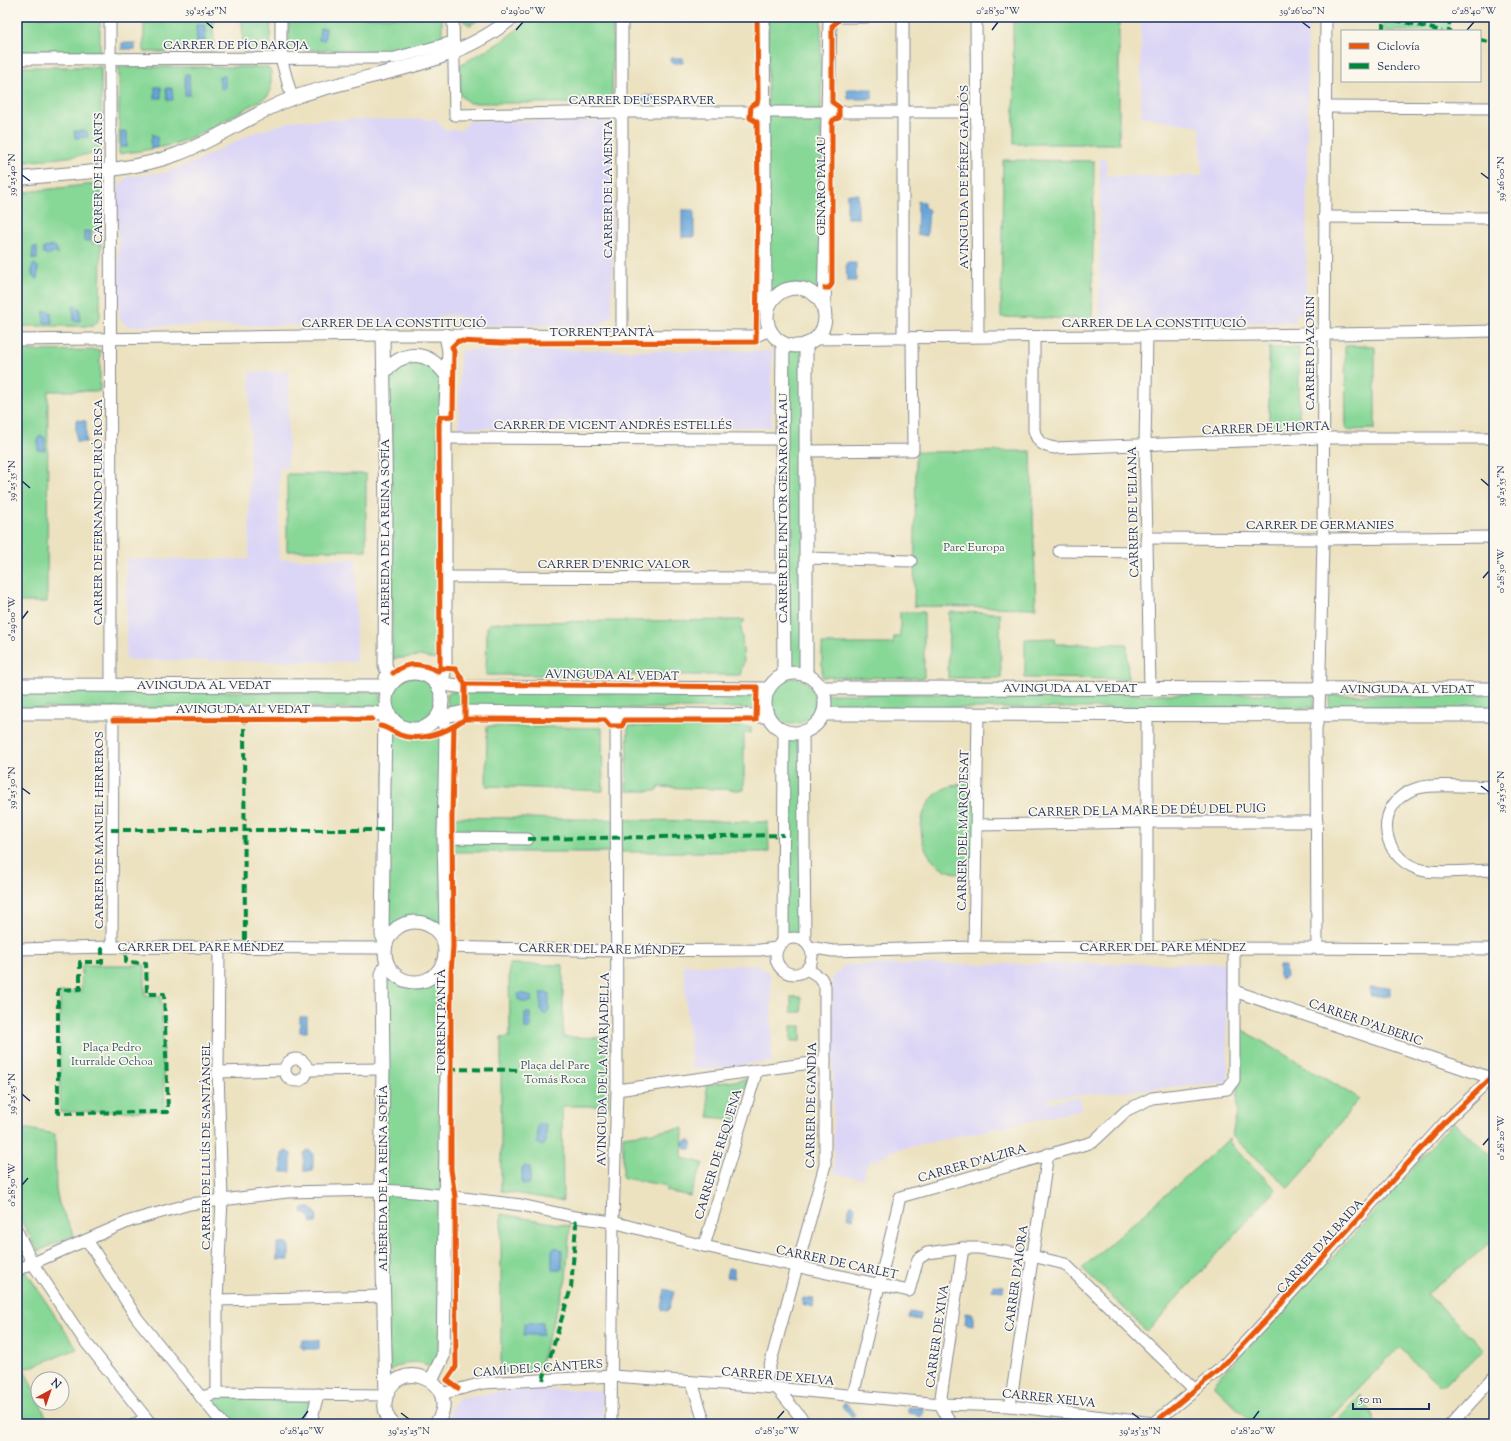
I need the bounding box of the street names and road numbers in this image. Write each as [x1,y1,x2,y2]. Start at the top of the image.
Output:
street label: CARRER DE PÍO BAROJA [163,37,309,55]
street label: AVINGUDA DE PÉREZ GALDÓS [956,85,974,269]
street label: CARRER DE L'ESPARVER [569,92,716,110]
street label: CARRER DE LES ARTS [90,113,108,243]
street label: CARRER DE LA MENTA [600,120,618,258]
street label: GENARO PALAU [813,136,831,235]
street label: CARRER D'AZORIN [1302,295,1320,410]
street label: CARRER DE LA CONSTITUCIÓ [302,315,486,333]
street label: CARRER DE LA CONSTITUCIÓ [1062,315,1246,333]
street label: TORRENT_PANTÀ [550,324,655,342]
street label: CARRER DEL PINTOR GENARO PALAU [775,393,793,623]
street label: CARRER DE FERNANDO FURIÓ ROCA [90,398,108,625]
street label: CARRER DE VICENT ANDRÉS ESTELLÉS [494,417,732,435]
street label: CARRER DE L'HORTA [1202,418,1331,440]
street label: ALBEREDA DE LA REINA SOFÍA [377,438,395,625]
street label: CARRER DE L'ELIANA [1124,446,1144,578]
street label: CARRER DE GERMANIES [1246,517,1394,535]
street label: CARRER D'ENRIC VALOR [538,556,691,574]
street label: AVINGUDA AL VEDAT [545,666,680,686]
street label: AVINGUDA AL VEDAT [137,677,272,695]
street label: AVINGUDA AL VEDAT [1003,680,1138,698]
street label: AVINGUDA AL VEDAT [1340,681,1475,699]
street label: AVINGUDA AL VEDAT [176,701,311,719]
street label: CARRER DE MANUEL HERREROS [91,731,109,929]
street label: CARRER DEL MARQUESAT [954,749,974,911]
street label: CARRER DE LA MARE DE DÉU DEL PUIG [1028,800,1266,822]
street label: CARRER DEL PARE MÉNDEZ [118,939,284,957]
street label: CARRER DEL PARE MÉNDEZ [1080,939,1246,957]
street label: CARRER DEL PARE MÉNDEZ [519,940,686,960]
street label: TORRENT_PANTÀ [433,968,451,1073]
street label: AVINGUDA DE LA MARJADELLA [593,971,615,1166]
street label: CARRER D'ALBERIC [1306,995,1425,1051]
street label: CARRER DE LLUÍS DE SANTÀNGEL [198,1042,216,1250]
street label: CARRER DE GANDIA [802,1042,822,1168]
street label: ALBEREDA DE LA REINA SOFÍA [375,1084,393,1271]
street label: CARRER DE REQUENA [690,1086,748,1222]
street label: CARRER D'ALZIRA [916,1140,1029,1188]
street label: CARRER D'ALBAIDA [1273,1195,1369,1298]
street label: CARRER D'AIORA [1001,1223,1033,1333]
street label: CARRER DE CARLET [774,1241,900,1285]
street label: CARRER DE XIVA [922,1283,954,1389]
street label: CAMÍ DELS CÀNTERS [473,1355,603,1383]
street label: CARRER DE XELVA [721,1363,836,1391]
street label: CARRER XELVA [1001,1385,1097,1413]

